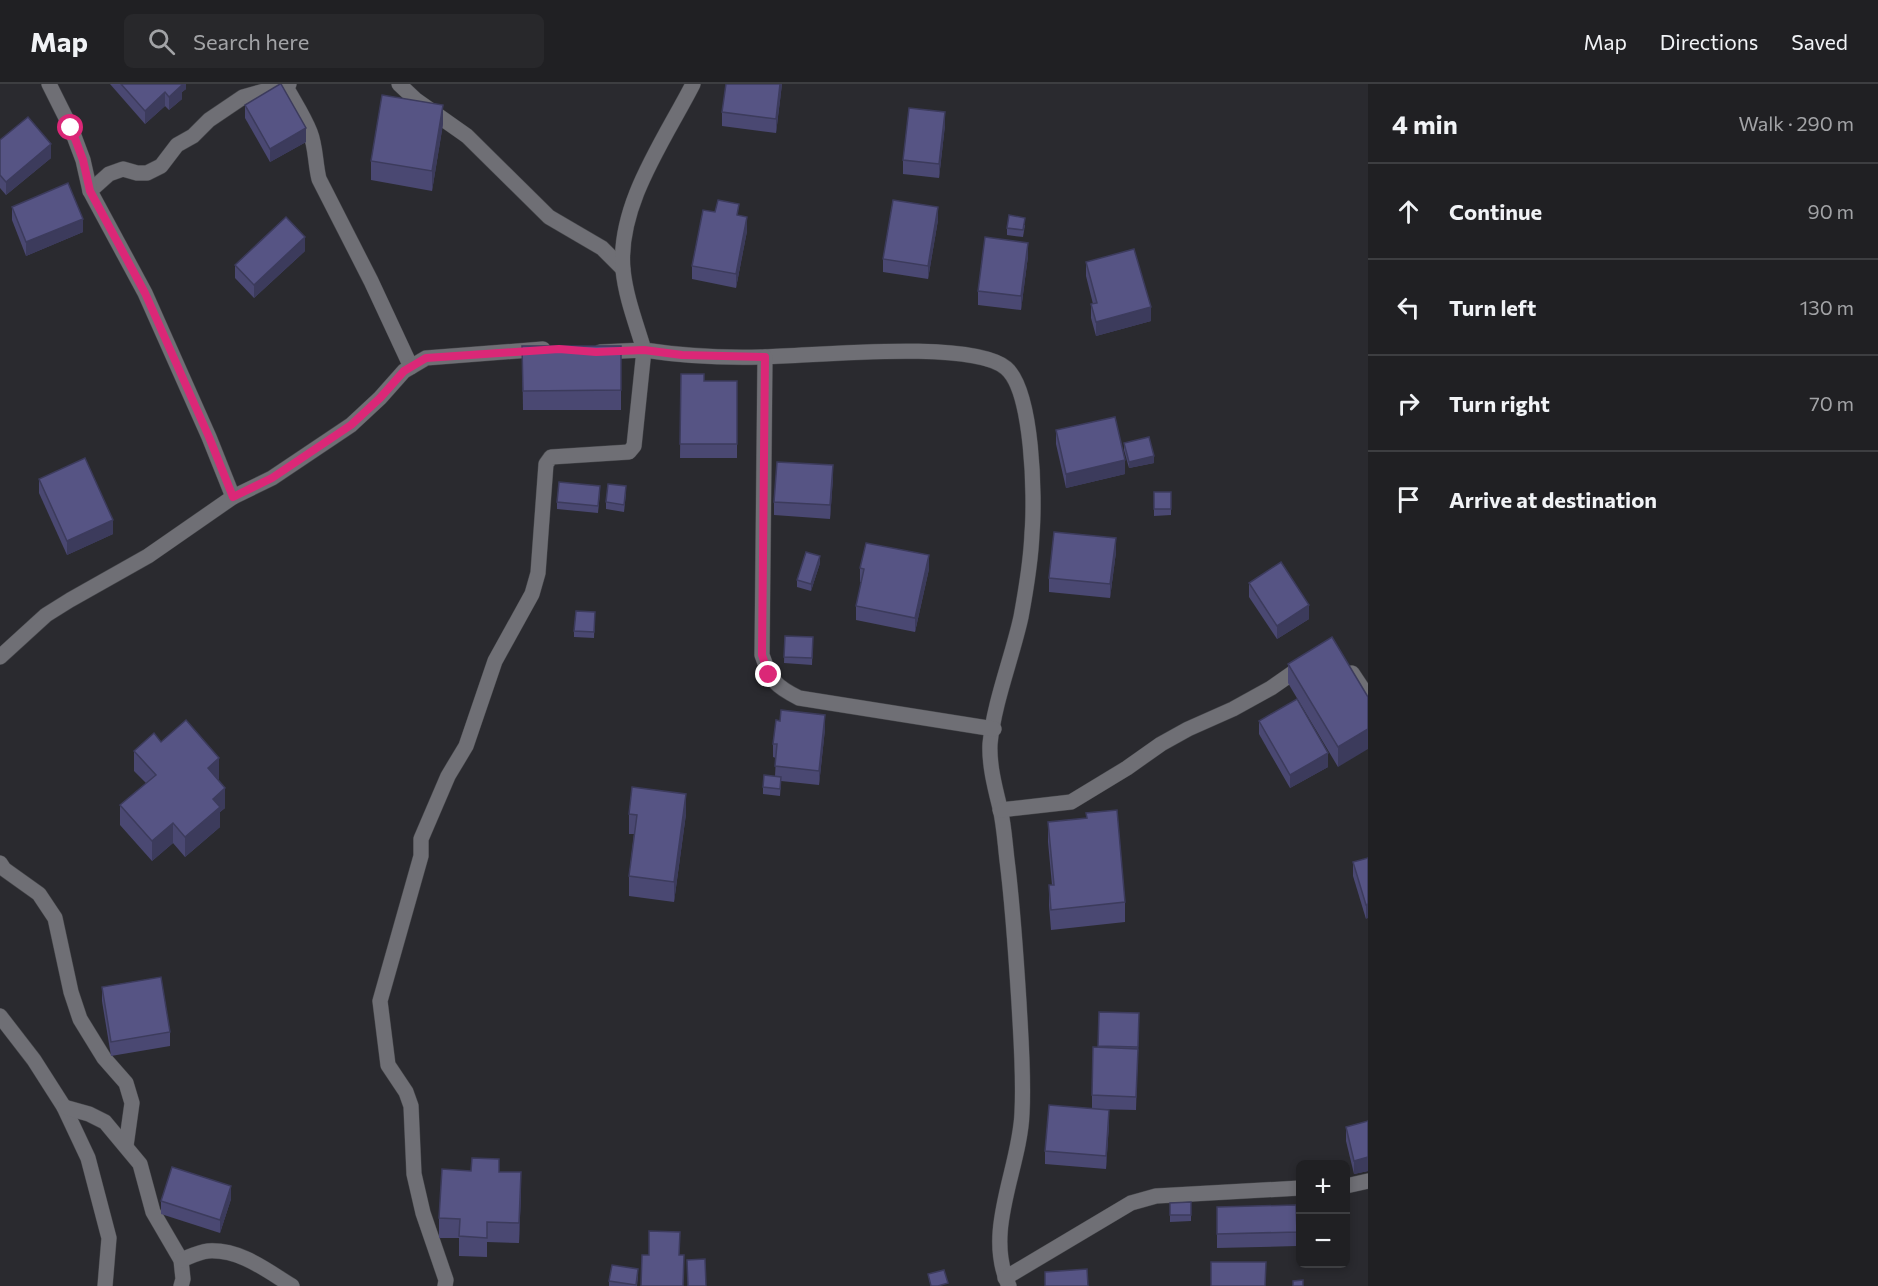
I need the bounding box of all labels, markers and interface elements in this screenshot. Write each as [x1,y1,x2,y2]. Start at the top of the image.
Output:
search box [124,14,544,68]
text: Map [30,24,88,58]
icon: search [145,25,178,58]
text: Search here [193,28,309,55]
text: Map [1584,29,1627,54]
text: Directions [1660,29,1758,54]
text: Saved [1791,29,1848,54]
text: 4 min [1392,108,1458,139]
text: Walk · 290 m [1738,111,1854,135]
route start [57,114,83,140]
icon: ahead [1392,195,1425,228]
text: Continue [1449,198,1542,225]
text: 90 m [1808,199,1854,223]
icon: left [1392,291,1425,324]
text: Turn left [1449,294,1536,321]
text: 130 m [1800,295,1854,319]
icon: right [1392,387,1425,420]
text: Turn right [1449,390,1550,417]
text: 70 m [1809,391,1854,415]
icon: arrive [1392,483,1425,516]
text: Arrive at destination [1449,486,1657,513]
route end [755,661,781,687]
map controls [1296,1160,1350,1268]
button: + [1296,1160,1350,1214]
button: − [1296,1214,1350,1268]

